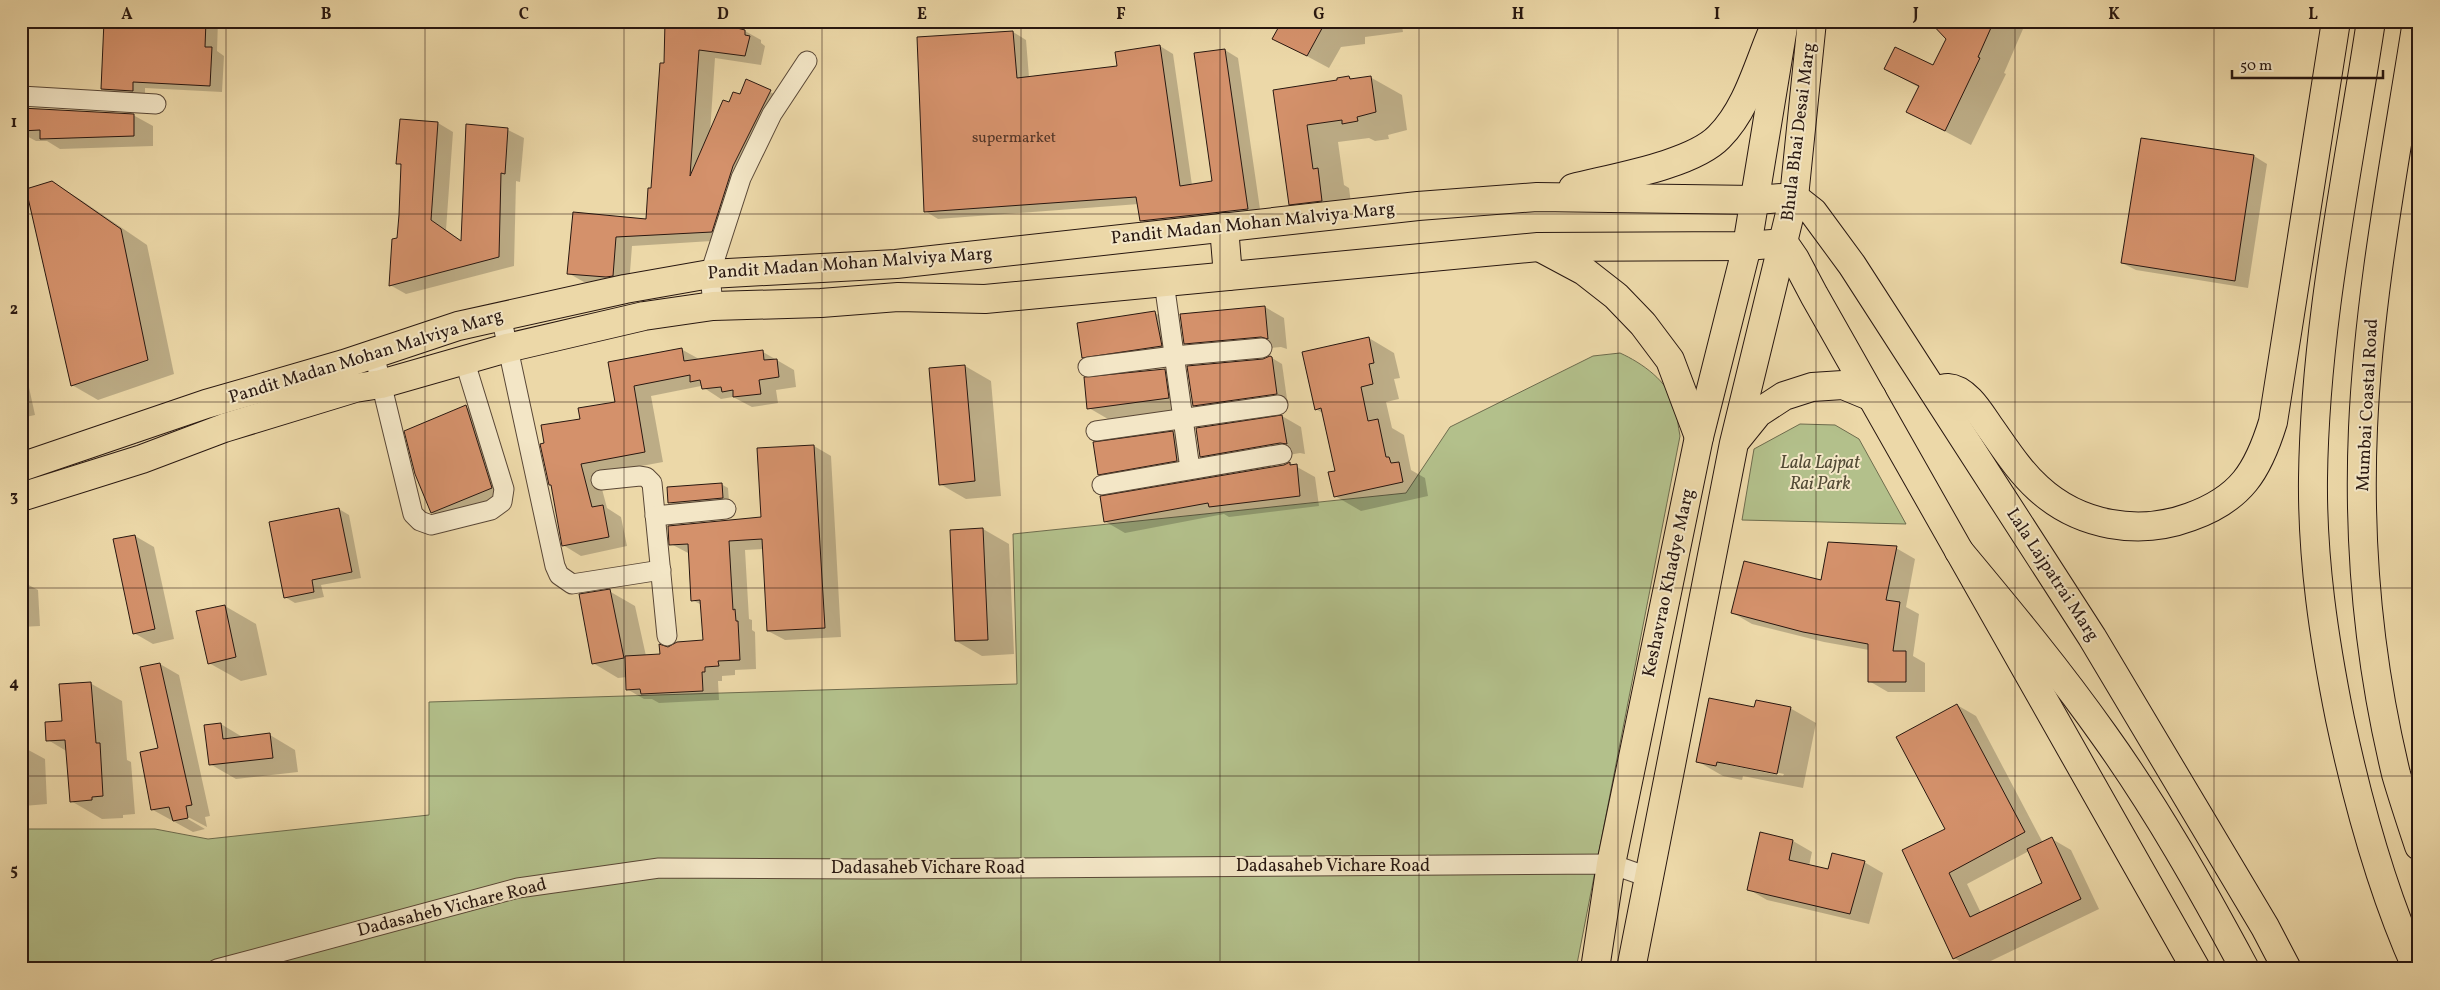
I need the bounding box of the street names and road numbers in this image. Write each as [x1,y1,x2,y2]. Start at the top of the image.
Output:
street label: Bhula Bhai Desai Marg [1776,41,1822,223]
street label: Pandit Madan Mohan Malviya Marg [1110,197,1396,251]
street label: Pandit Madan Mohan Malviya Marg [707,242,993,286]
street label: Pandit Madan Mohan Malviya Marg [226,303,506,411]
street label: Mumbai Coastal Road [2351,318,2385,492]
street label: Keshavrao Khadye Marg [1637,486,1701,680]
street label: Lala Lajpatrai Marg [1999,503,2105,647]
street label: Dadasaheb Vichare Road [1236,854,1430,879]
street label: Dadasaheb Vichare Road [831,856,1025,881]
street label: Dadasaheb Vichare Road [355,872,549,944]

